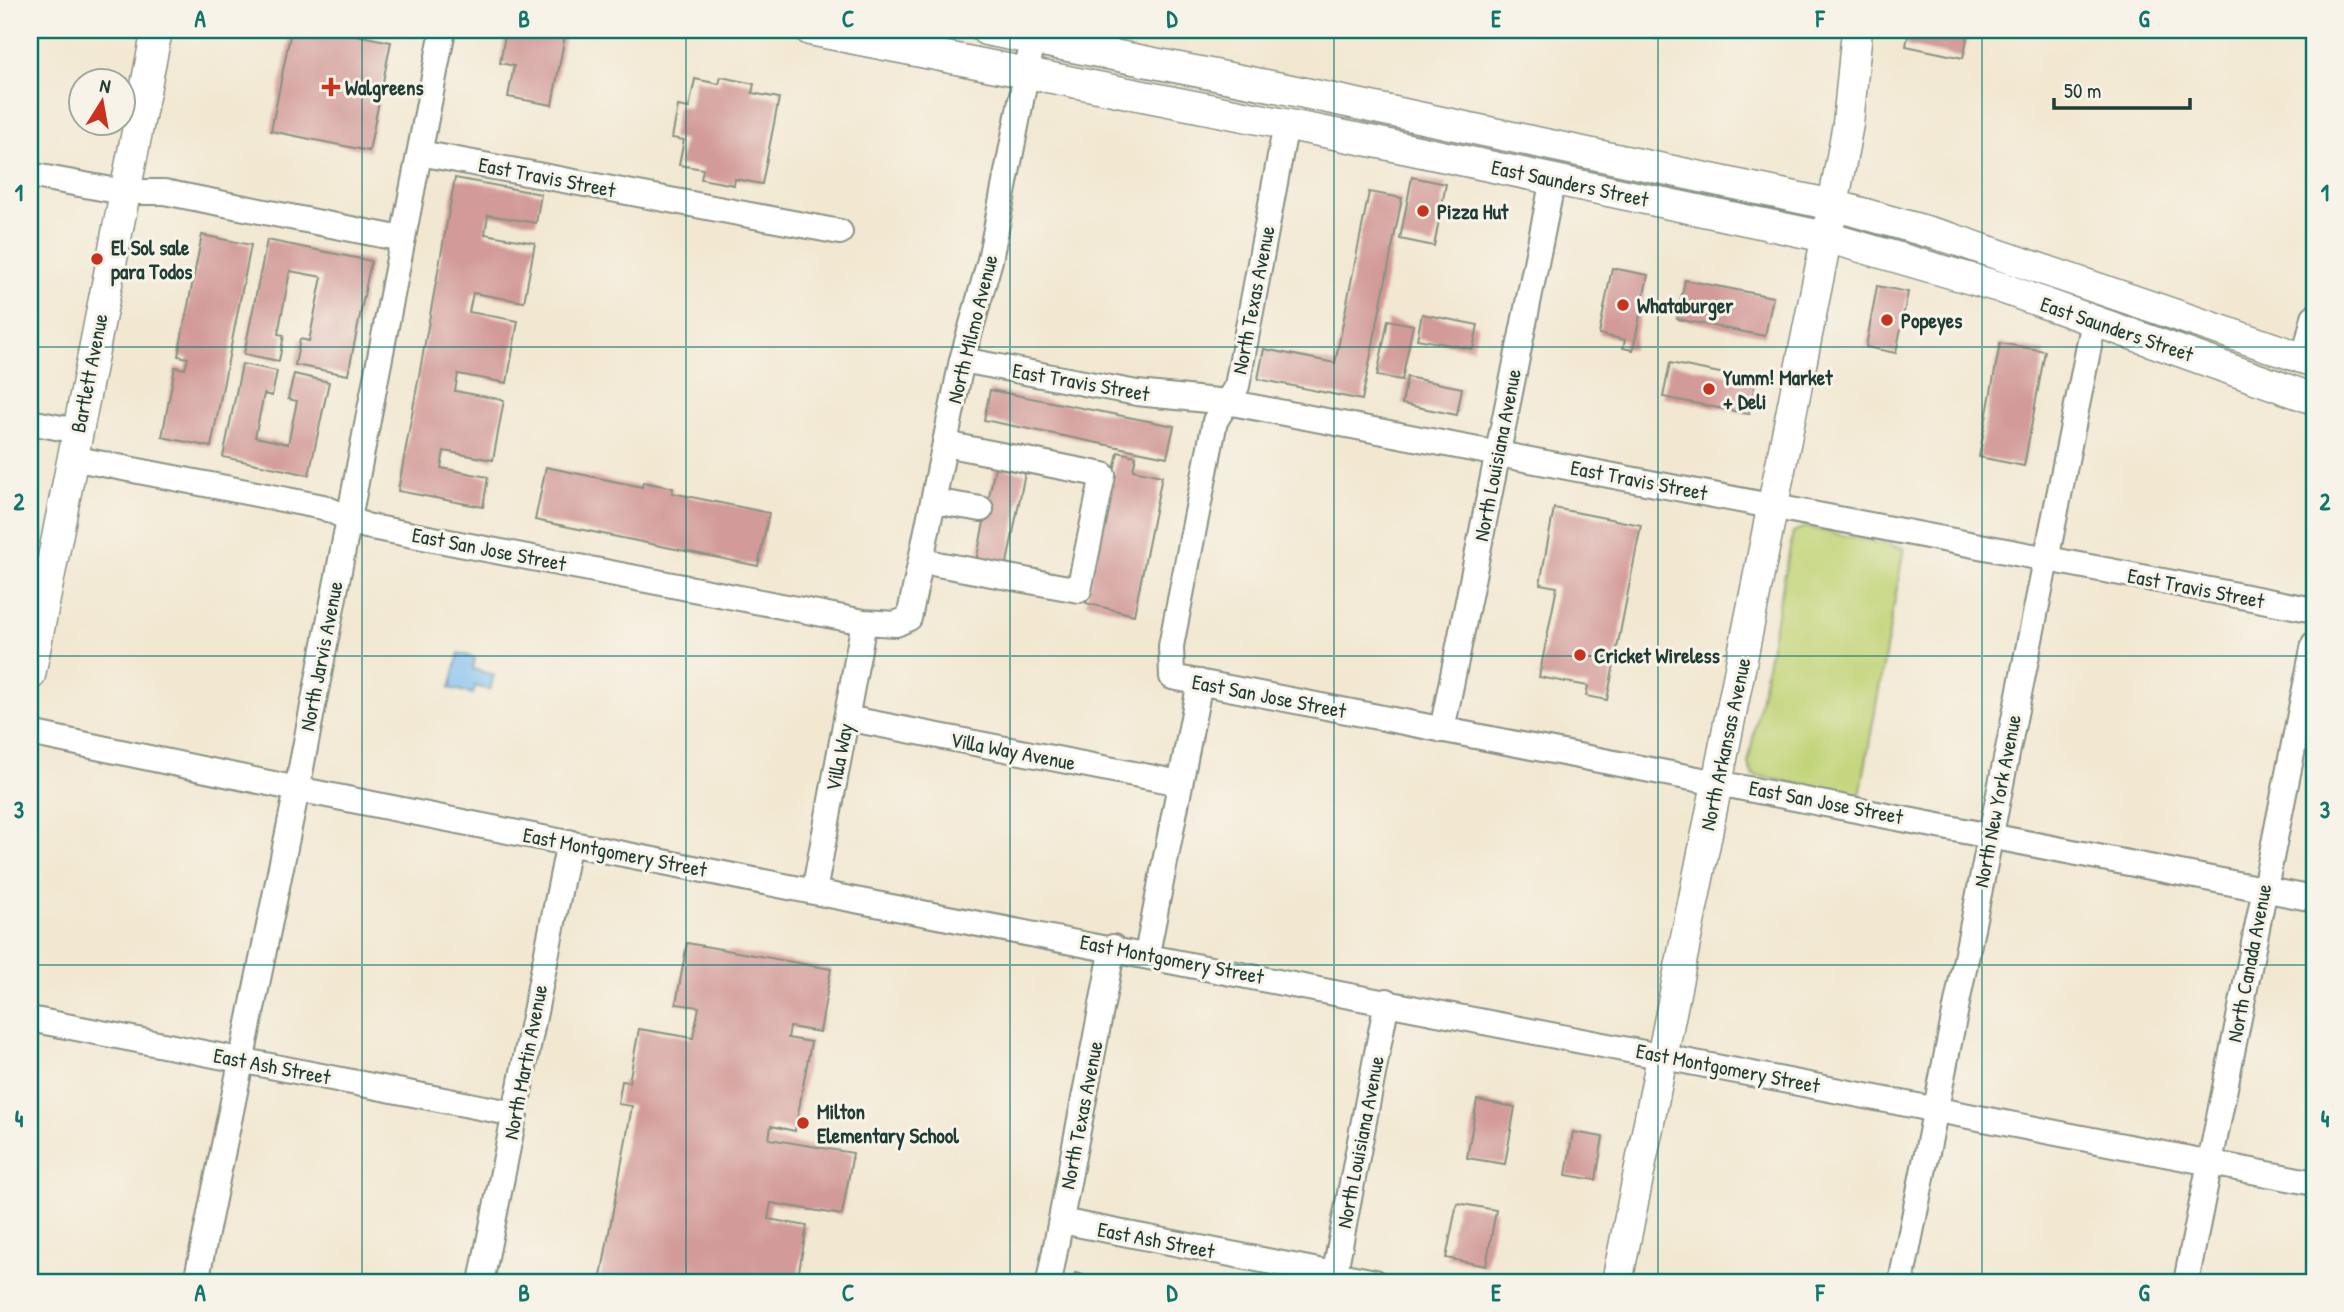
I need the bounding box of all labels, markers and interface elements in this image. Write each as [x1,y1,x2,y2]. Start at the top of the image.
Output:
text: A [194,3,206,34]
text: B [518,3,530,34]
text: C [842,3,854,34]
text: D [1167,3,1179,34]
text: E [1491,3,1502,34]
text: F [1815,3,1826,34]
text: G [2138,3,2150,34]
north arrow [66,66,136,136]
scale bar [2054,66,2190,110]
text: N [98,72,113,99]
place label: Walgreens [345,73,423,103]
text: 50 m [2064,76,2101,105]
marker: Walgreens [323,79,339,95]
street label: East Travis Street [476,150,619,205]
street label: East Saunders Street [1489,152,1652,214]
text: 1 [15,177,23,208]
text: 1 [2321,177,2329,208]
place label: Pizza Hut [1437,197,1509,226]
marker: Pizza Hut [1415,203,1431,219]
street label: North Texas Avenue [1224,223,1282,377]
place label: El Sol sale para Todos [111,233,192,287]
marker: El Sol sale para Todos [89,251,105,267]
street label: North Milmo Avenue [940,252,1004,406]
street label: East Saunders Street [2037,289,2198,369]
place label: Whataburger [1637,291,1734,321]
marker: Whataburger [1615,297,1631,313]
place label: Popeyes [1901,306,1962,336]
street label: Bartlett Avenue [63,311,115,435]
marker: Popeyes [1879,312,1895,328]
street label: East Travis Street [1010,356,1153,408]
place label: Yumm! Market + Deli [1723,363,1833,416]
street label: North Louisiana Avenue [1466,366,1528,544]
marker: Yumm! Market + Deli [1701,381,1717,397]
street label: East Travis Street [1568,453,1711,508]
text: 2 [14,486,25,517]
text: 2 [2320,486,2331,517]
street label: East San Jose Street [410,520,569,578]
street label: East Travis Street [2125,561,2268,616]
street label: North Jarvis Avenue [292,579,350,733]
place label: Cricket Wireless [1594,641,1720,670]
marker: Cricket Wireless [1572,647,1588,663]
street label: North Arkansas Avenue [1693,655,1757,833]
street label: East San Jose Street [1190,667,1349,725]
street label: North New York Avenue [1966,712,2028,890]
street label: Villa Way [818,720,860,793]
street label: Villa Way Avenue [948,725,1078,777]
street label: East San Jose Street [1747,773,1906,831]
text: 3 [14,794,24,825]
text: 3 [2320,794,2330,825]
street label: East Montgomery Street [521,820,710,884]
street label: North Canada Avenue [2219,881,2279,1045]
street label: East Montgomery Street [1078,927,1267,991]
street label: North Martin Avenue [496,982,554,1142]
street label: East Montgomery Street [1634,1036,1823,1100]
street label: North Texas Avenue [1052,1038,1110,1192]
street label: East Ash Street [211,1040,334,1092]
street label: North Louisiana Avenue [1329,1053,1391,1231]
place label: Milton Elementary School [817,1097,959,1151]
text: 4 [15,1103,24,1134]
text: 4 [2321,1103,2330,1134]
marker: Milton Elementary School [795,1115,811,1131]
street label: East Ash Street [1095,1214,1218,1266]
text: A [194,1277,206,1308]
text: B [518,1277,530,1308]
text: C [842,1277,854,1308]
text: D [1167,1277,1179,1308]
text: E [1491,1277,1502,1308]
text: F [1815,1277,1826,1308]
text: G [2138,1277,2150,1308]

